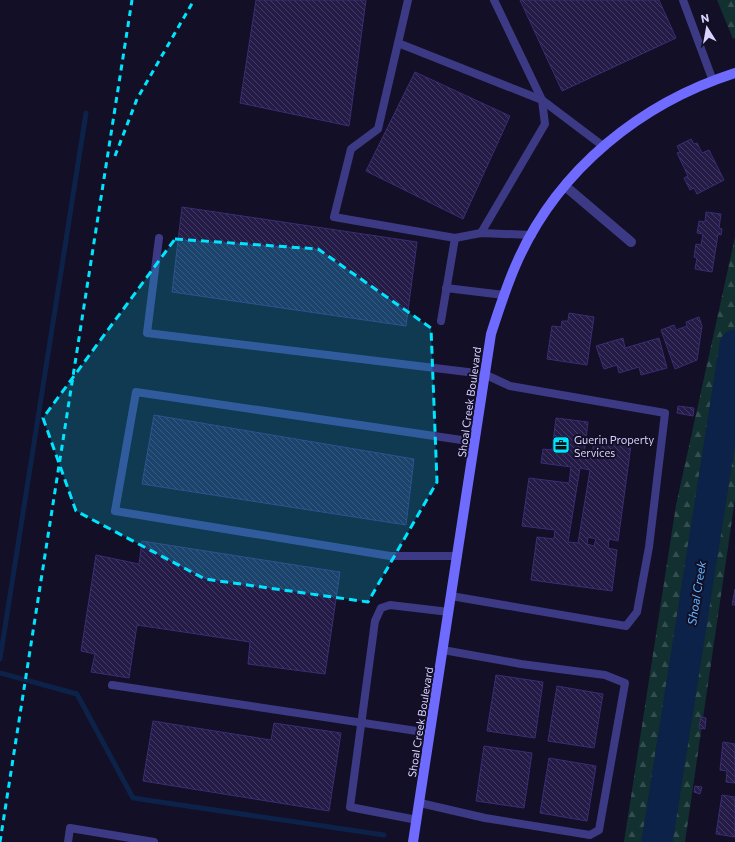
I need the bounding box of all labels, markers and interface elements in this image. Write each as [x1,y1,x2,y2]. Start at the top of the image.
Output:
north arrow [687,8,727,48]
text: N [700,11,710,25]
street label: Shoal Creek Boulevard [455,346,483,458]
place label: Guerin Property Services [574,433,655,459]
office icon: Guerin Property Services [551,435,571,455]
water label: Shoal Creek [684,559,708,626]
street label: Shoal Creek Boulevard [405,666,435,778]

